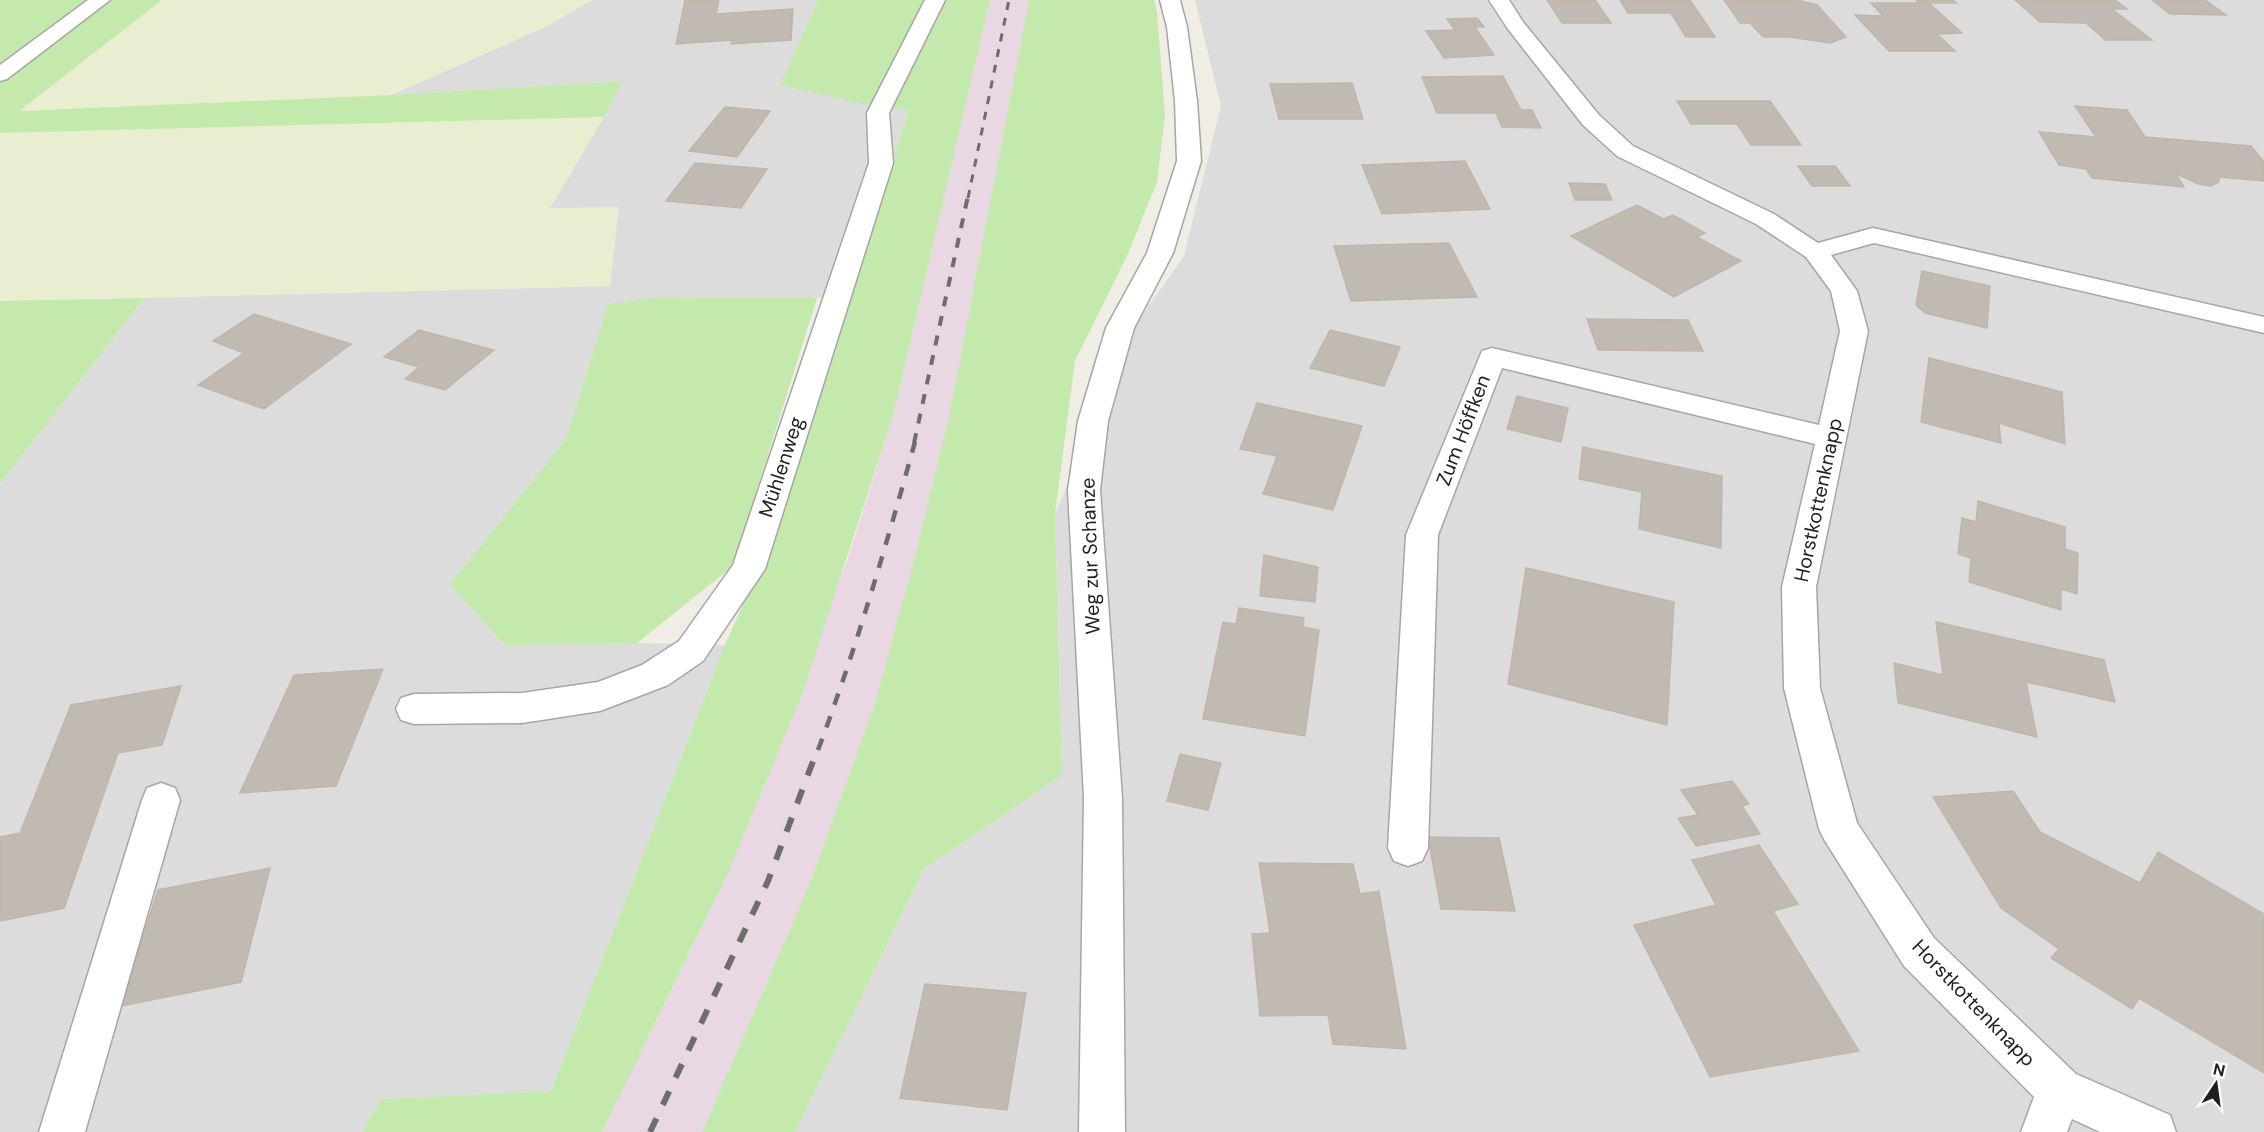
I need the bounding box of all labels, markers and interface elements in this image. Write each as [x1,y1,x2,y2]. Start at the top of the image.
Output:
street label: Zum Höffken [1430,371,1496,489]
street label: Mühlenweg [753,413,809,521]
street label: Horstkottenknapp [1788,416,1848,584]
street label: Weg zur Schanze [1074,477,1106,635]
street label: Horstkottenknapp [1907,934,2041,1072]
north arrow [2186,1054,2246,1114]
text: N [2211,1058,2227,1081]

